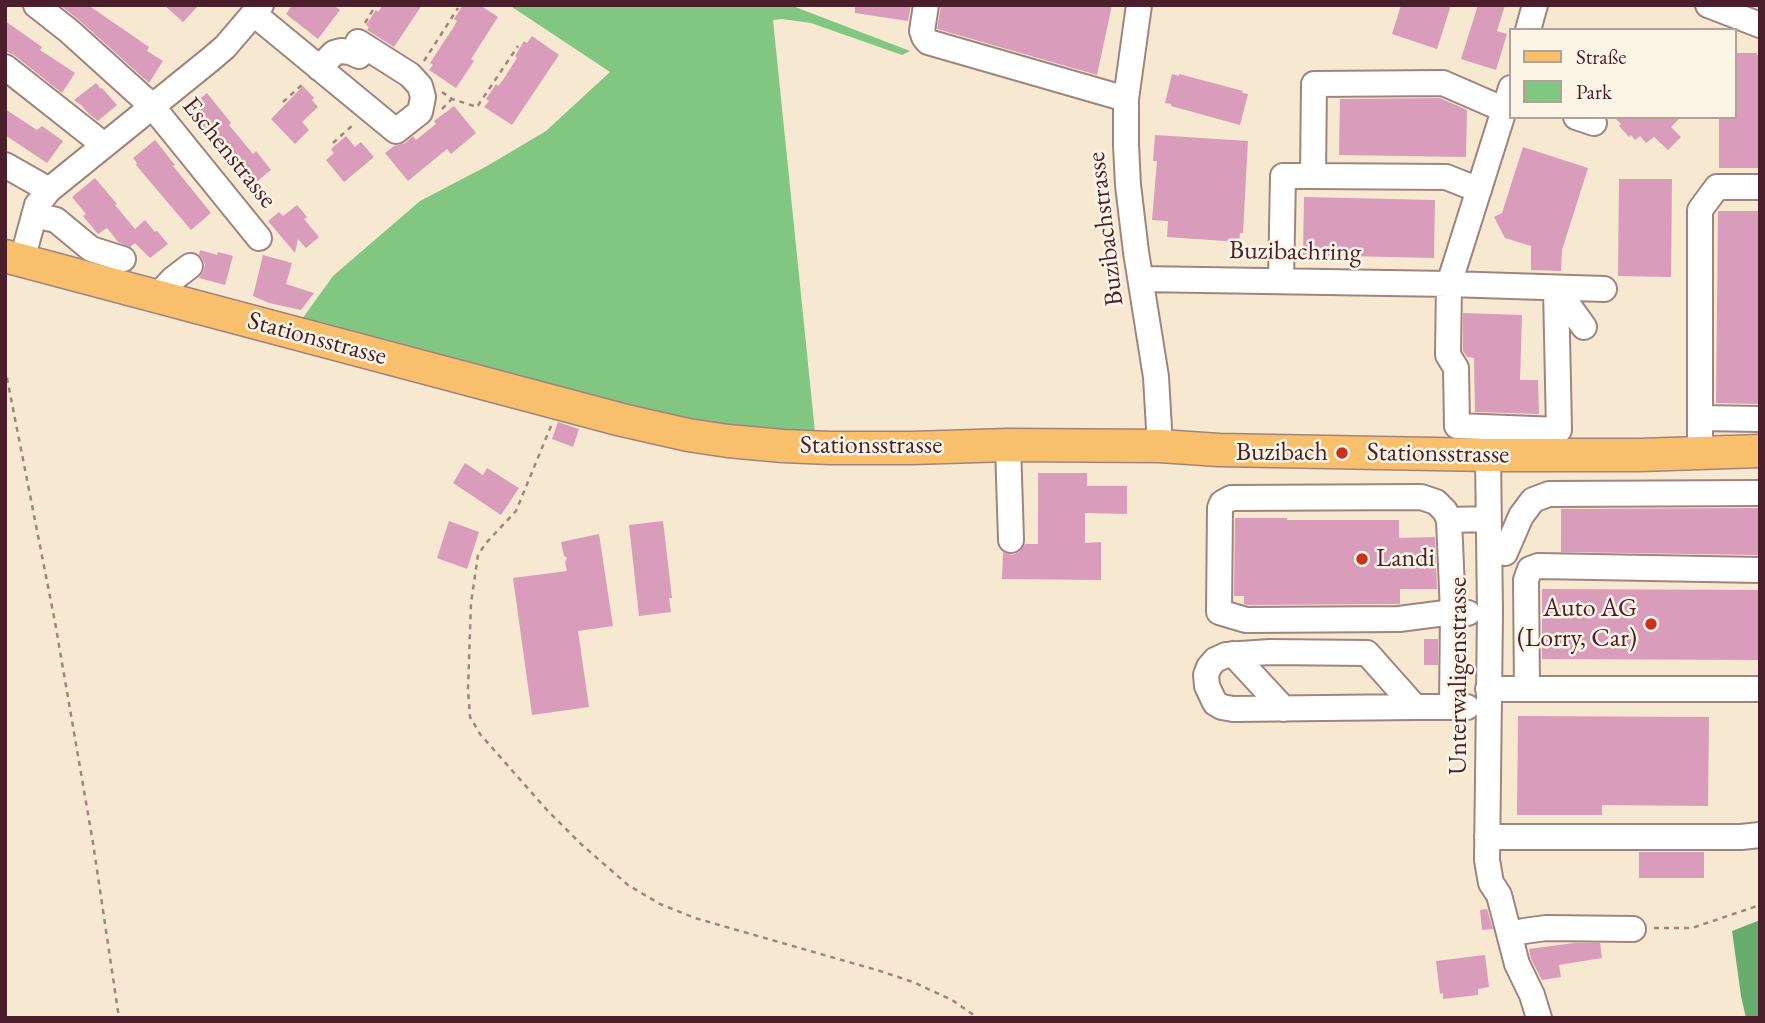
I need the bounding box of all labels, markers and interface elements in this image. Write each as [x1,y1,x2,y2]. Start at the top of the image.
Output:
legend [1510,28,1737,119]
text: Straße [1576,43,1627,70]
text: Park [1576,78,1612,105]
street label: Eschenstrasse [175,91,283,215]
street label: Buzibachstrasse [1081,150,1131,308]
street label: Buzibachring [1229,235,1361,269]
street label: Stationsstrasse [244,305,390,373]
street label: Stationsstrasse [800,430,942,462]
place label: Buzibach [1236,437,1328,469]
street label: Stationsstrasse [1366,437,1510,471]
marker: Buzibach [1334,445,1350,461]
place label: Landi [1376,543,1435,575]
marker: Landi [1354,551,1370,567]
street label: Unterwaligenstrasse [1443,577,1475,775]
place label: Auto AG (Lorry, Car) [1517,593,1637,654]
marker: Auto AG (Lorry, Car) [1643,616,1659,632]

